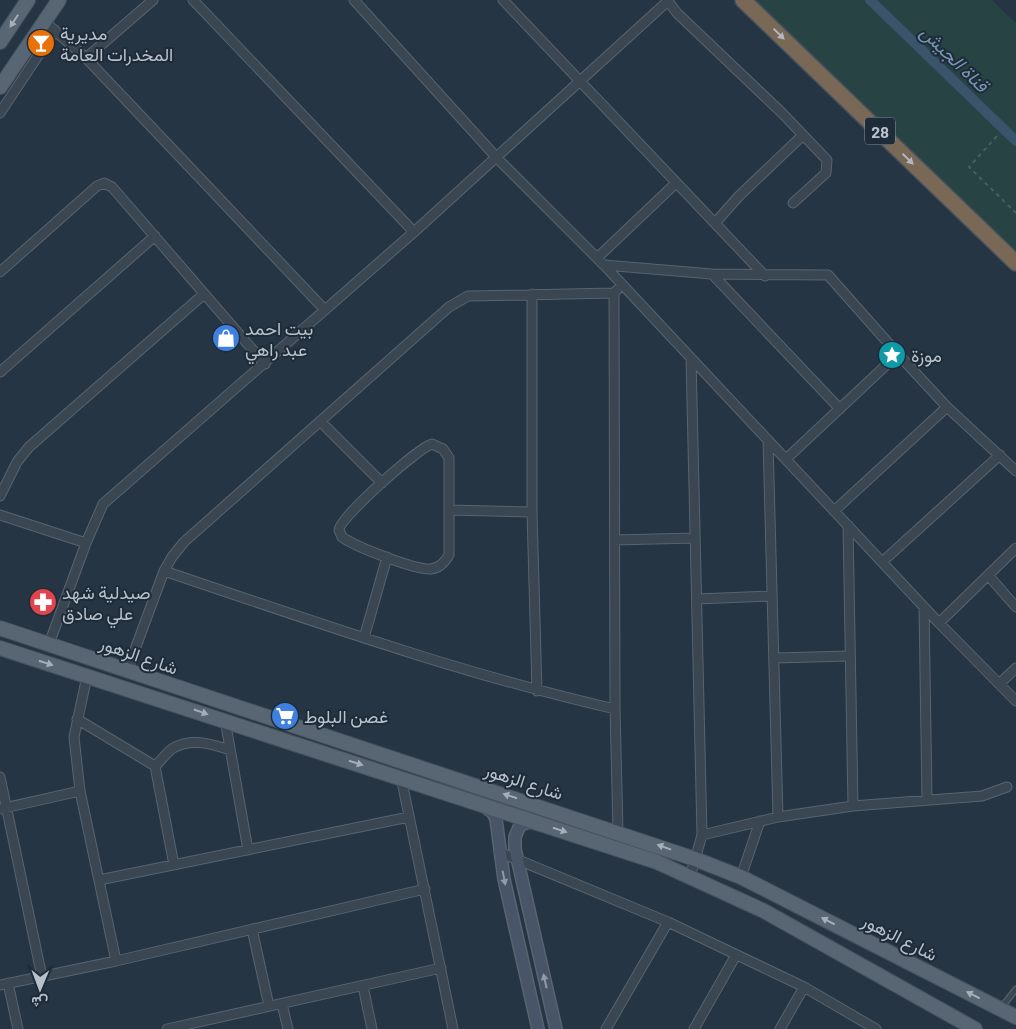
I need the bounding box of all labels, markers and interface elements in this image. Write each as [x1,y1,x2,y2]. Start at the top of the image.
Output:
one-way arrow [9,14,19,28]
water label: قناة الجيش [915,20,996,98]
place label: مديرية المخدرات العامة [60,22,173,66]
bar icon: مديرية المخدرات العامة [26,28,56,58]
one-way arrow [772,28,784,40]
road number: 28 [865,118,895,144]
one-way arrow [902,153,914,165]
place label: بيت احمد عبد راهي [245,317,313,365]
shop icon: بيت احمد عبد راهي [211,323,241,353]
place icon: موزة [877,340,907,370]
place label: موزة [911,344,942,367]
place label: صيدلية شهد علي صادق [62,581,151,629]
pharmacy icon: صيدلية شهد علي صادق [28,587,58,617]
street label: شارع الزهور [95,631,181,681]
one-way arrow [39,659,54,667]
supermarket icon: غصن البلوط [270,701,300,731]
place label: غصن البلوط [304,705,388,728]
one-way arrow [194,709,209,716]
street label: شارع الزهور [480,758,566,806]
one-way arrow [348,759,363,767]
one-way arrow [502,792,517,799]
one-way arrow [553,826,568,834]
one-way arrow [656,843,671,851]
one-way arrow [500,870,508,886]
street label: شارع الزهور [857,908,941,967]
one-way arrow [821,917,835,925]
north arrow [15,964,65,1014]
one-way arrow [541,974,549,989]
one-way arrow [966,991,980,999]
text: ش [31,993,48,1011]

